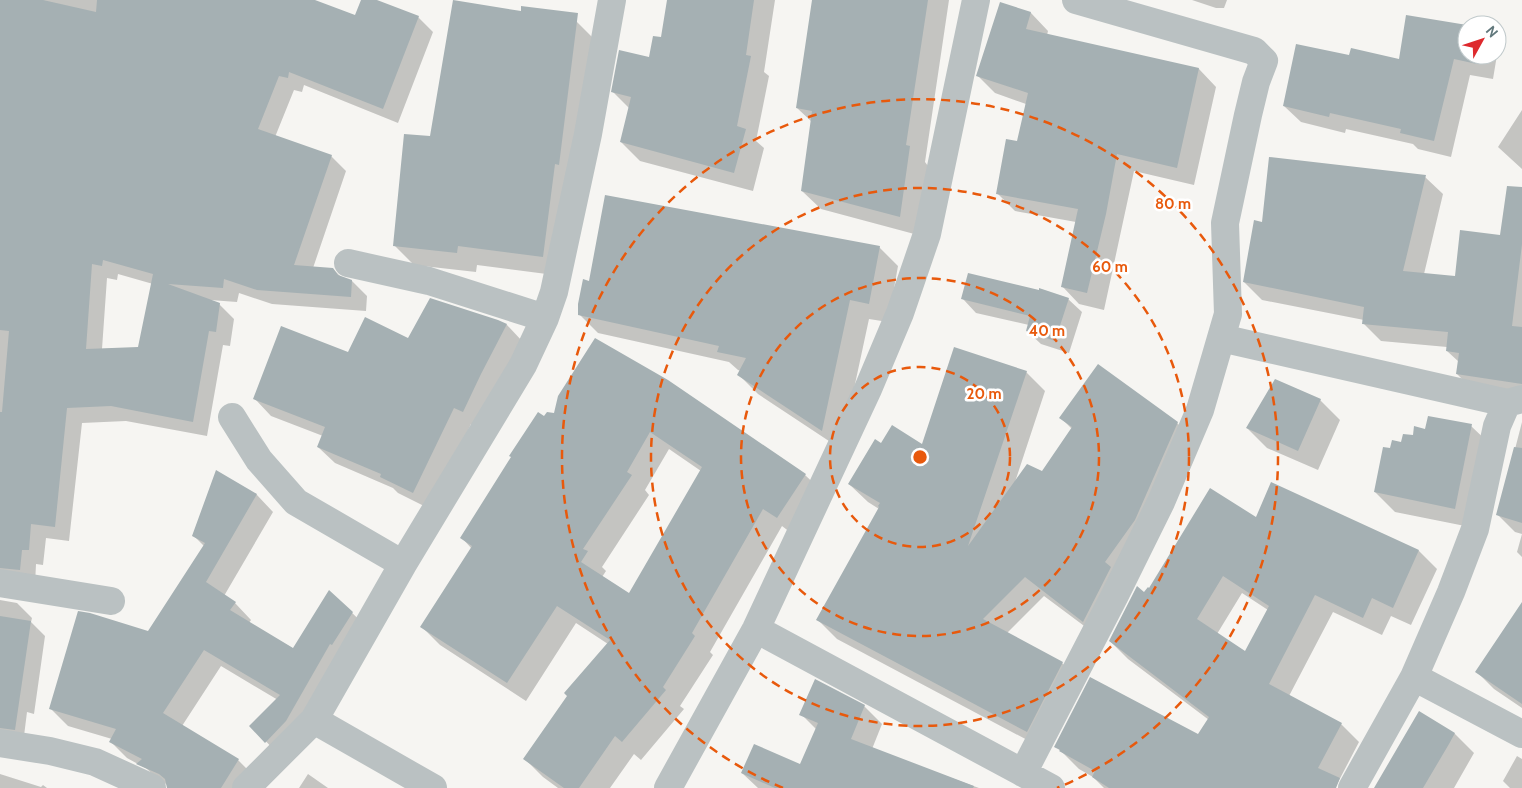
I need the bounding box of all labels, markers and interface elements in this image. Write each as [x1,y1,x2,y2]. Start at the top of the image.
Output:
north arrow [1457,15,1507,65]
text: N [1482,22,1502,41]
text: 80 m [1155,195,1191,213]
text: 60 m [1092,258,1128,276]
text: 40 m [1029,322,1065,340]
text: 20 m [967,385,1001,403]
centre of rings [911,448,929,466]

